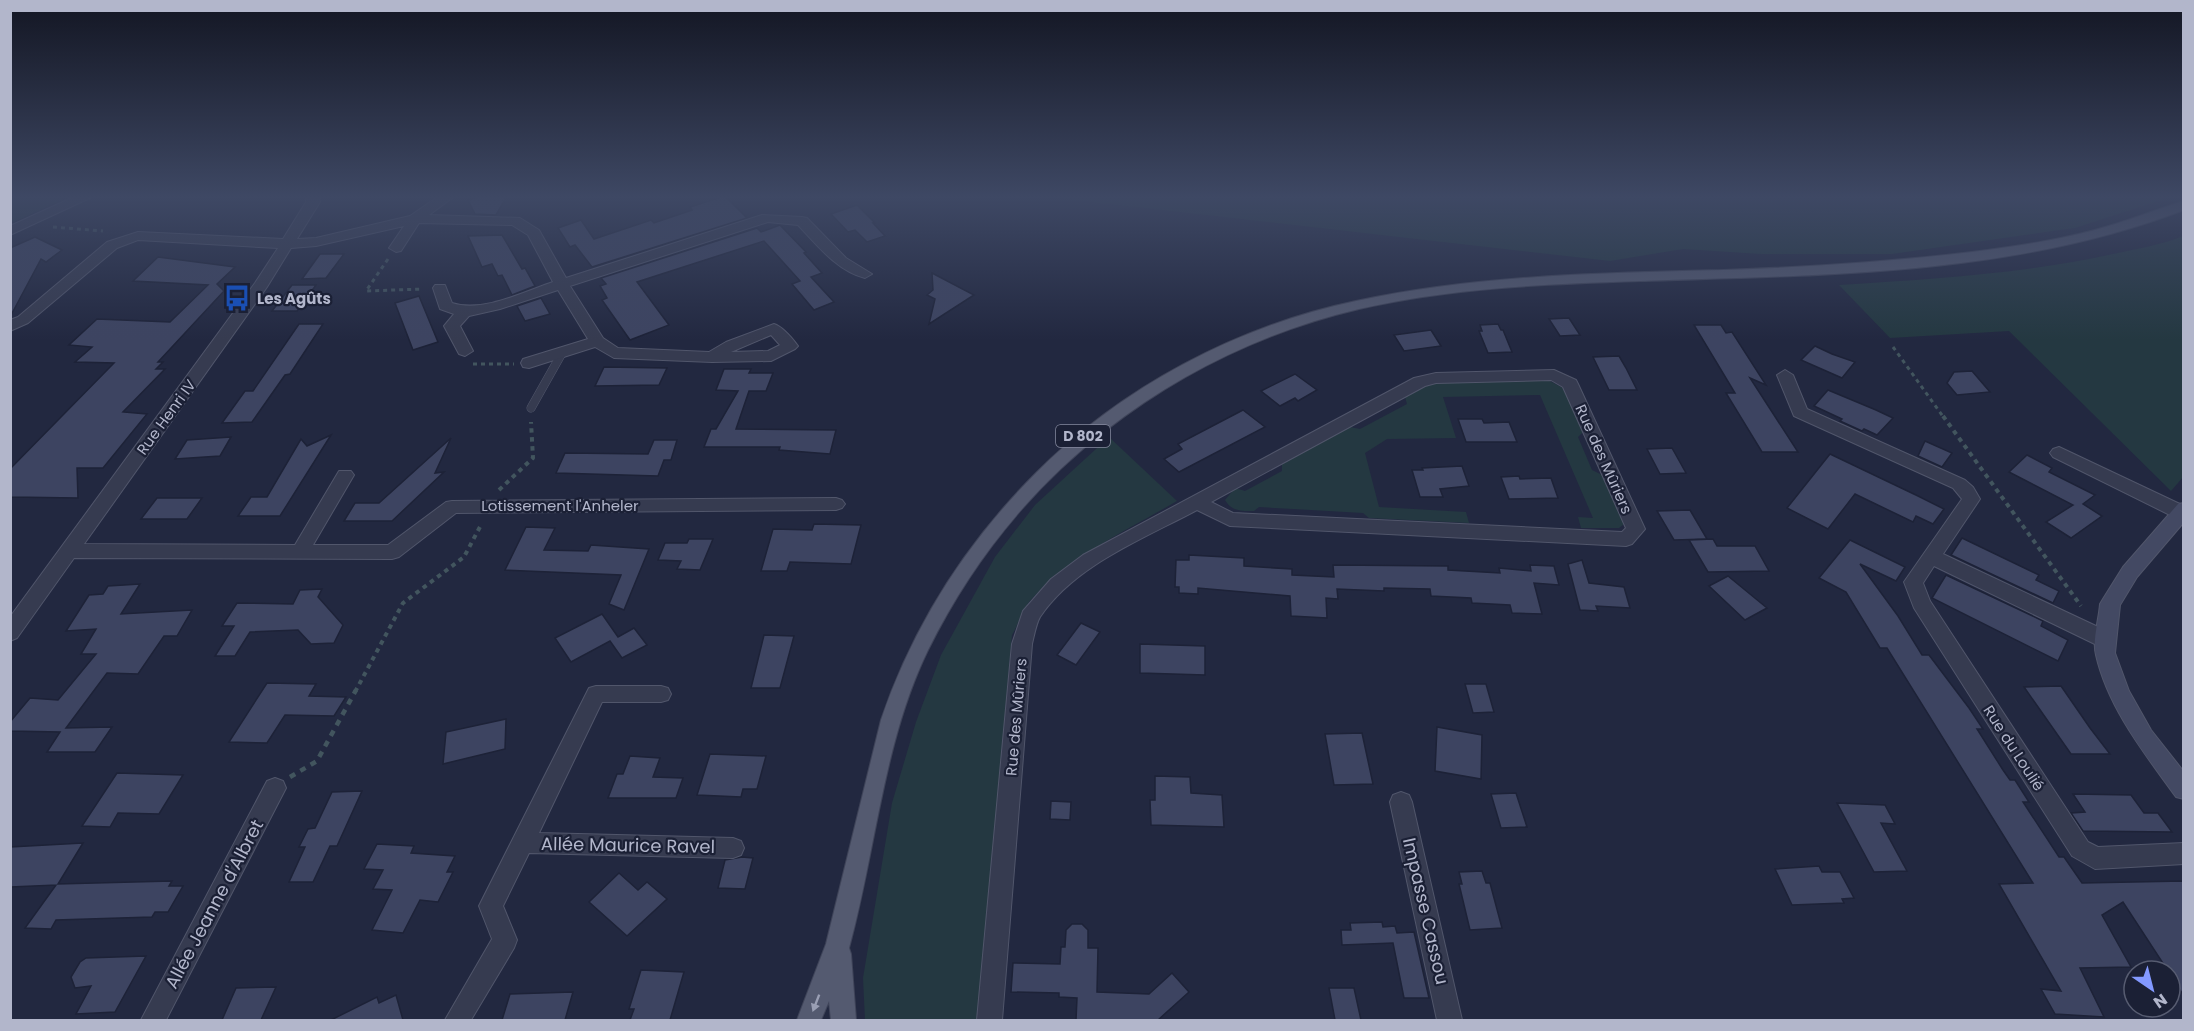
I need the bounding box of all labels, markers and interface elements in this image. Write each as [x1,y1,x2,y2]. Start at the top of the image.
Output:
bus stop icon: Les Agûts [222,283,252,313]
place label: Les Agûts [257,288,331,309]
street label: Rue Henri IV [132,375,200,459]
street label: Rue des Mûriers [1570,401,1638,517]
road number: D 802 [1056,425,1110,447]
street label: Lotissement l'Anheler [481,495,639,516]
street label: Rue des Mûriers [1000,657,1032,777]
street label: Rue du Loulié [1978,701,2050,795]
street label: Allée Jeanne d'Albret [159,815,269,993]
street label: Allée Maurice Ravel [541,831,715,859]
street label: Impasse Cassou [1397,835,1455,987]
north arrow [2122,959,2182,1019]
text: N [2149,988,2172,1014]
one-way arrow [811,994,820,1012]

